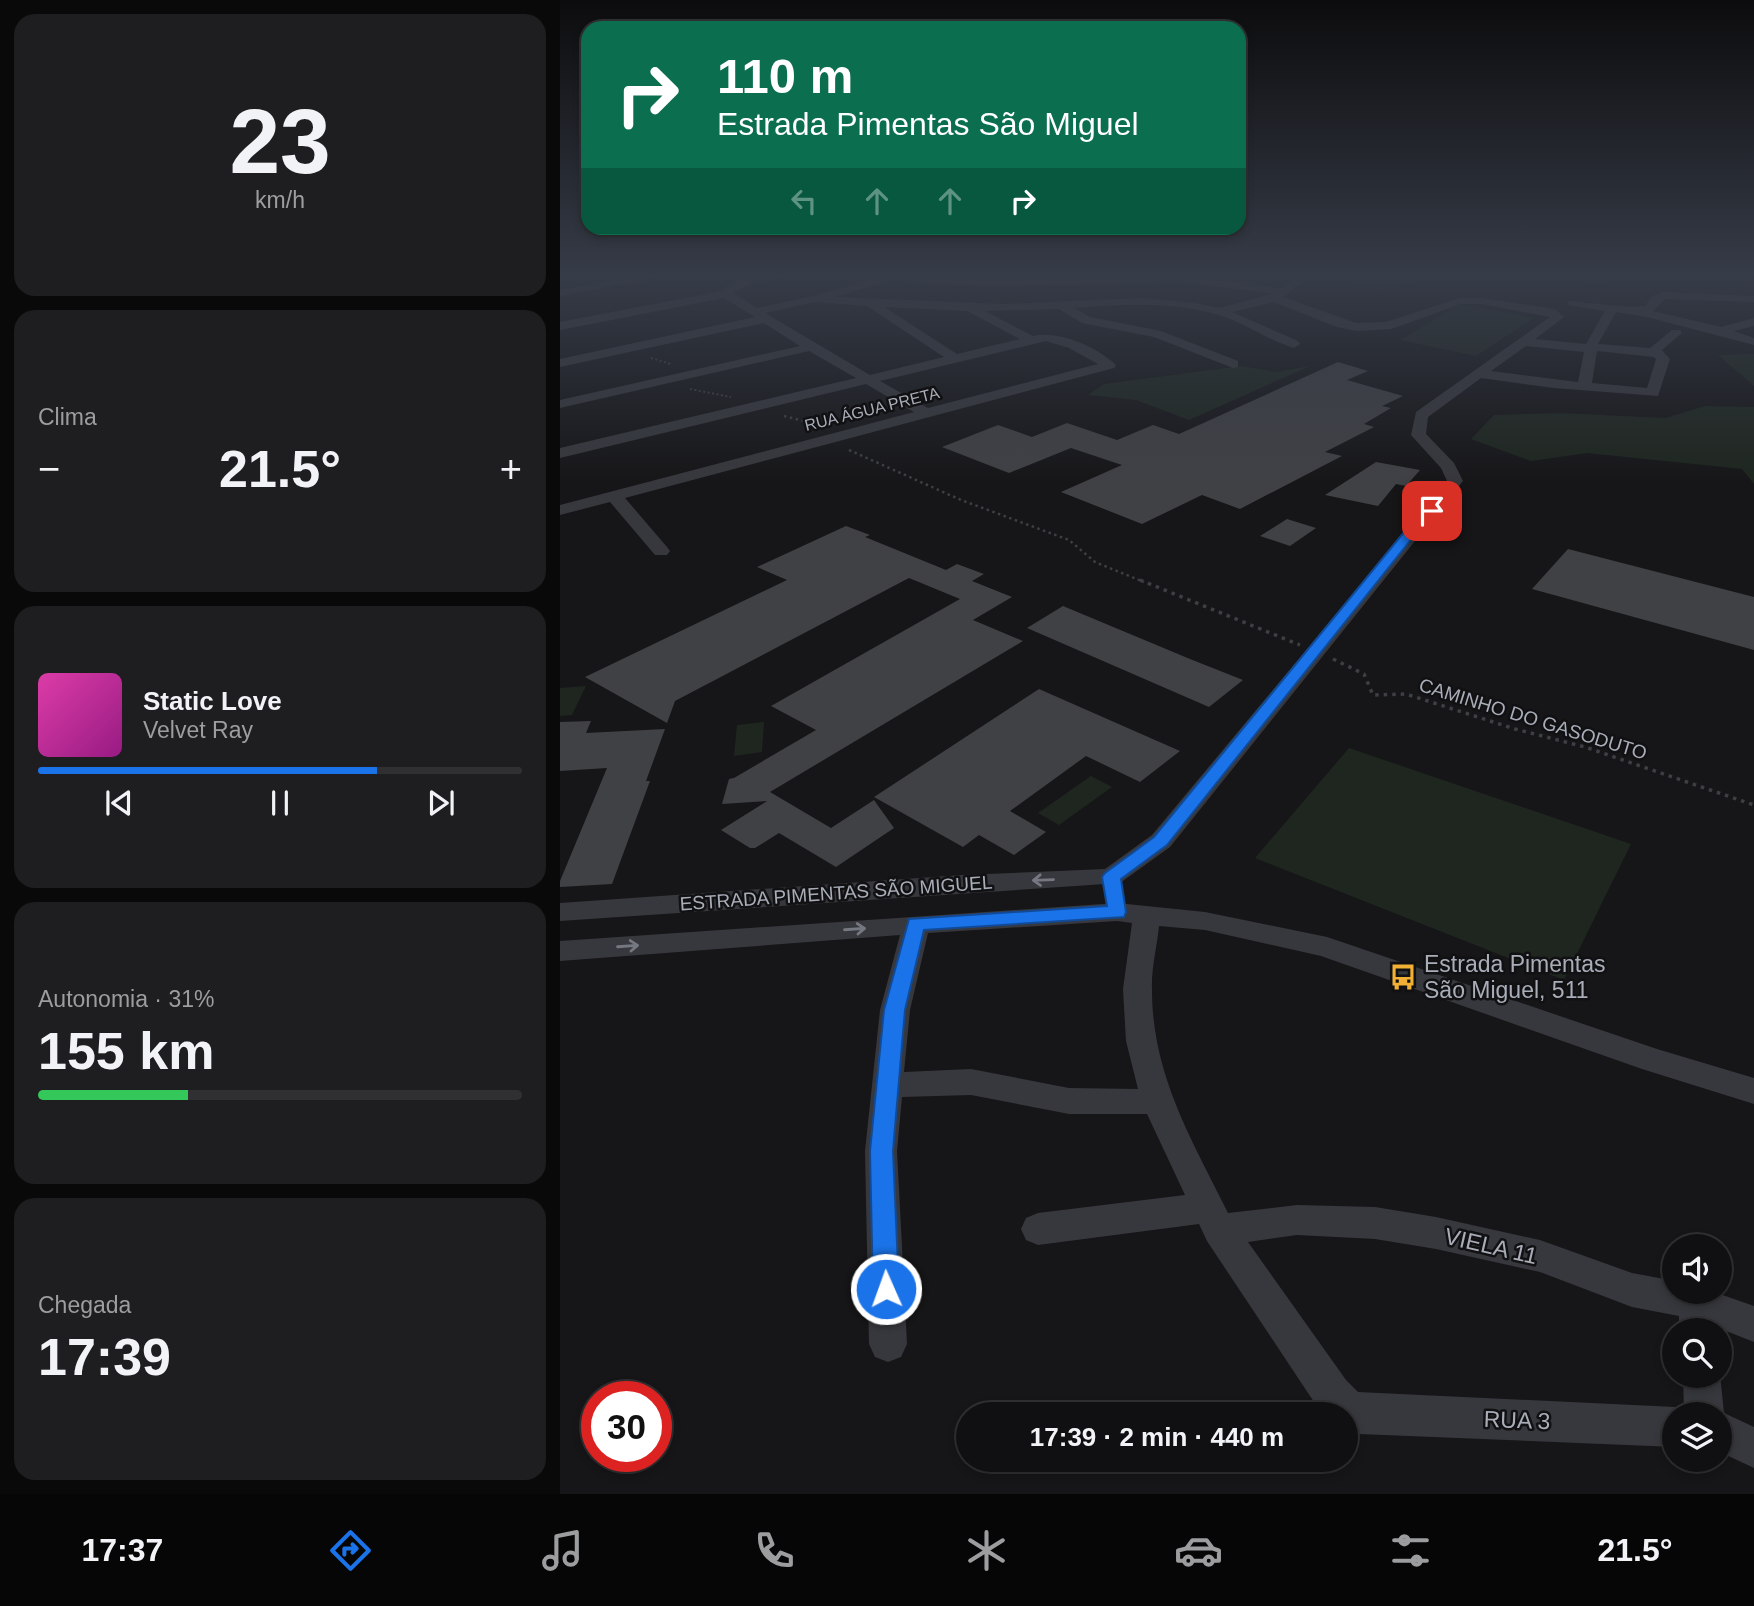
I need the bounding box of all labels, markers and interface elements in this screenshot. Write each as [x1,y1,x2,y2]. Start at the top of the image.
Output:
icon: right [602,49,693,140]
text: 110 m [717,49,853,103]
text: 23 [229,91,331,192]
text: Estrada Pimentas São Miguel [717,106,1139,142]
icon: left [785,182,823,220]
icon: ahead [858,182,896,220]
icon: ahead [931,182,969,220]
icon: right [1004,182,1042,220]
text: km/h [255,187,305,213]
street label: RUA ÁGUA PRETA [803,383,942,434]
text: Clima [38,404,97,430]
text: 21.5° [219,440,341,498]
text: − [38,448,60,490]
text: + [500,448,522,490]
pin [1402,481,1462,541]
icon: arrive [1413,492,1451,530]
street label: CAMINHO DO GASODUTO [1417,674,1649,764]
text: Static Love [143,686,282,716]
text: Velvet Ray [143,717,253,743]
icon: previous [100,784,138,822]
icon: pause [261,784,299,822]
icon: next [422,784,460,822]
street label: ESTRADA PIMENTAS SÃO MIGUEL [679,872,993,914]
one-way arrow [1032,874,1055,887]
one-way arrow [843,922,866,935]
one-way arrow [616,939,639,952]
place label: Estrada Pimentas São Miguel, 511 [1424,951,1606,1003]
bus stop icon: Estrada Pimentas São Miguel, 511 [1388,962,1418,992]
text: Autonomia · 31% [38,986,214,1012]
text: 155 km [38,1022,214,1080]
street label: VIELA 11 [1442,1223,1540,1269]
map controls [1662,1234,1732,1472]
button: sound [1662,1234,1732,1304]
position arrow [849,1252,923,1326]
text: Chegada [38,1292,131,1318]
button: search [1662,1318,1732,1388]
text: 17:39 [38,1328,171,1386]
speed limit sign: 30 [581,1381,672,1472]
button: layers [1662,1402,1732,1472]
street label: RUA 3 [1483,1406,1551,1434]
text: 17:39 · 2 min · 440 m [1030,1422,1284,1452]
icon: directions [326,1526,375,1575]
icon: music [538,1526,587,1575]
icon: phone [750,1526,799,1575]
icon: climate [962,1526,1011,1575]
icon: car [1174,1526,1223,1575]
icon: filters [1386,1526,1435,1575]
text: 17:37 [81,1532,163,1568]
text: 21.5° [1597,1532,1672,1568]

